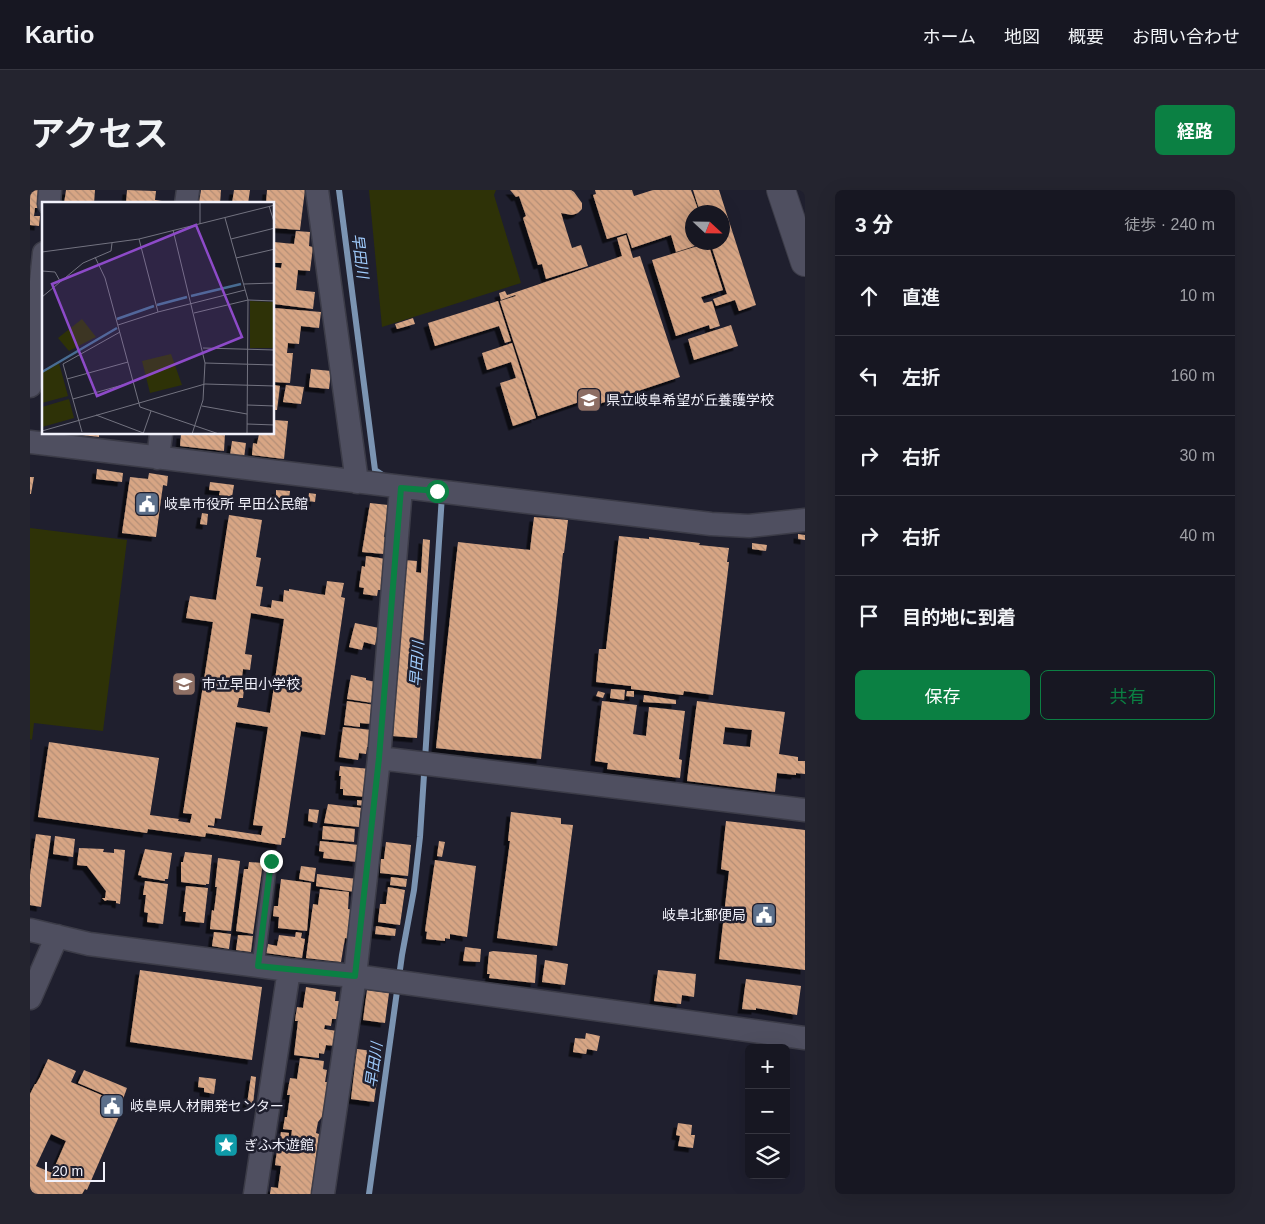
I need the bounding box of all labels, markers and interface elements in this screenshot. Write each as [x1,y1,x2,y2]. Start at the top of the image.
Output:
text: Kartio [25,21,94,48]
text: ホーム [923,27,976,47]
text: 地図 [1004,27,1040,47]
text: 概要 [1068,27,1104,47]
text: お問い合わせ [1132,27,1240,47]
button: 経路 [1155,105,1235,155]
text: アクセス [30,114,168,153]
inset map [42,202,275,435]
north arrow [685,205,730,250]
text: 3 分 [855,213,894,236]
text: 徒歩 · 240 m [1124,216,1215,233]
water label: 早田川 [349,233,372,281]
icon: ahead [855,282,883,310]
text: 直進 [902,287,940,308]
text: 10 m [1179,287,1215,304]
icon: left [855,362,883,390]
text: 左折 [902,367,940,388]
text: 160 m [1171,367,1215,384]
school or university icon: 県立岐阜希望が丘養護学校 [576,387,602,413]
place label: 県立岐阜希望が丘養護学校 [606,392,774,408]
icon: right [855,442,883,470]
text: 右折 [902,447,940,468]
text: 30 m [1179,447,1215,464]
route start [426,480,449,503]
public building icon: 岐阜市役所 早田公民館 [134,491,160,517]
place label: 岐阜市役所 早田公民館 [164,496,308,512]
icon: right [855,522,883,550]
text: 右折 [902,527,940,548]
text: 40 m [1179,527,1215,544]
icon: arrive [855,602,883,630]
text: 目的地に到着 [902,607,1016,628]
water label: 早田川 [406,639,427,687]
button: 保存 [855,670,1030,720]
button: 共有 [1040,670,1215,720]
school or university icon: 市立早田小学校 [171,671,197,697]
place label: 市立早田小学校 [202,676,300,692]
route end [260,850,283,873]
public building icon: 岐阜北郵便局 [751,902,777,928]
place label: 岐阜北郵便局 [662,907,746,923]
water label: 早田川 [362,1039,385,1088]
map controls [745,1044,790,1179]
button: + [745,1044,790,1089]
button: − [745,1089,790,1134]
public building icon: 岐阜県人材開発センター [99,1093,125,1119]
place label: 岐阜県人材開発センター [130,1098,284,1114]
place icon: ぎふ木遊館 [213,1132,239,1158]
button: layers [745,1134,790,1179]
place label: ぎふ木遊館 [244,1137,314,1153]
scale bar [45,1159,105,1182]
text: 20 m [52,1163,83,1179]

